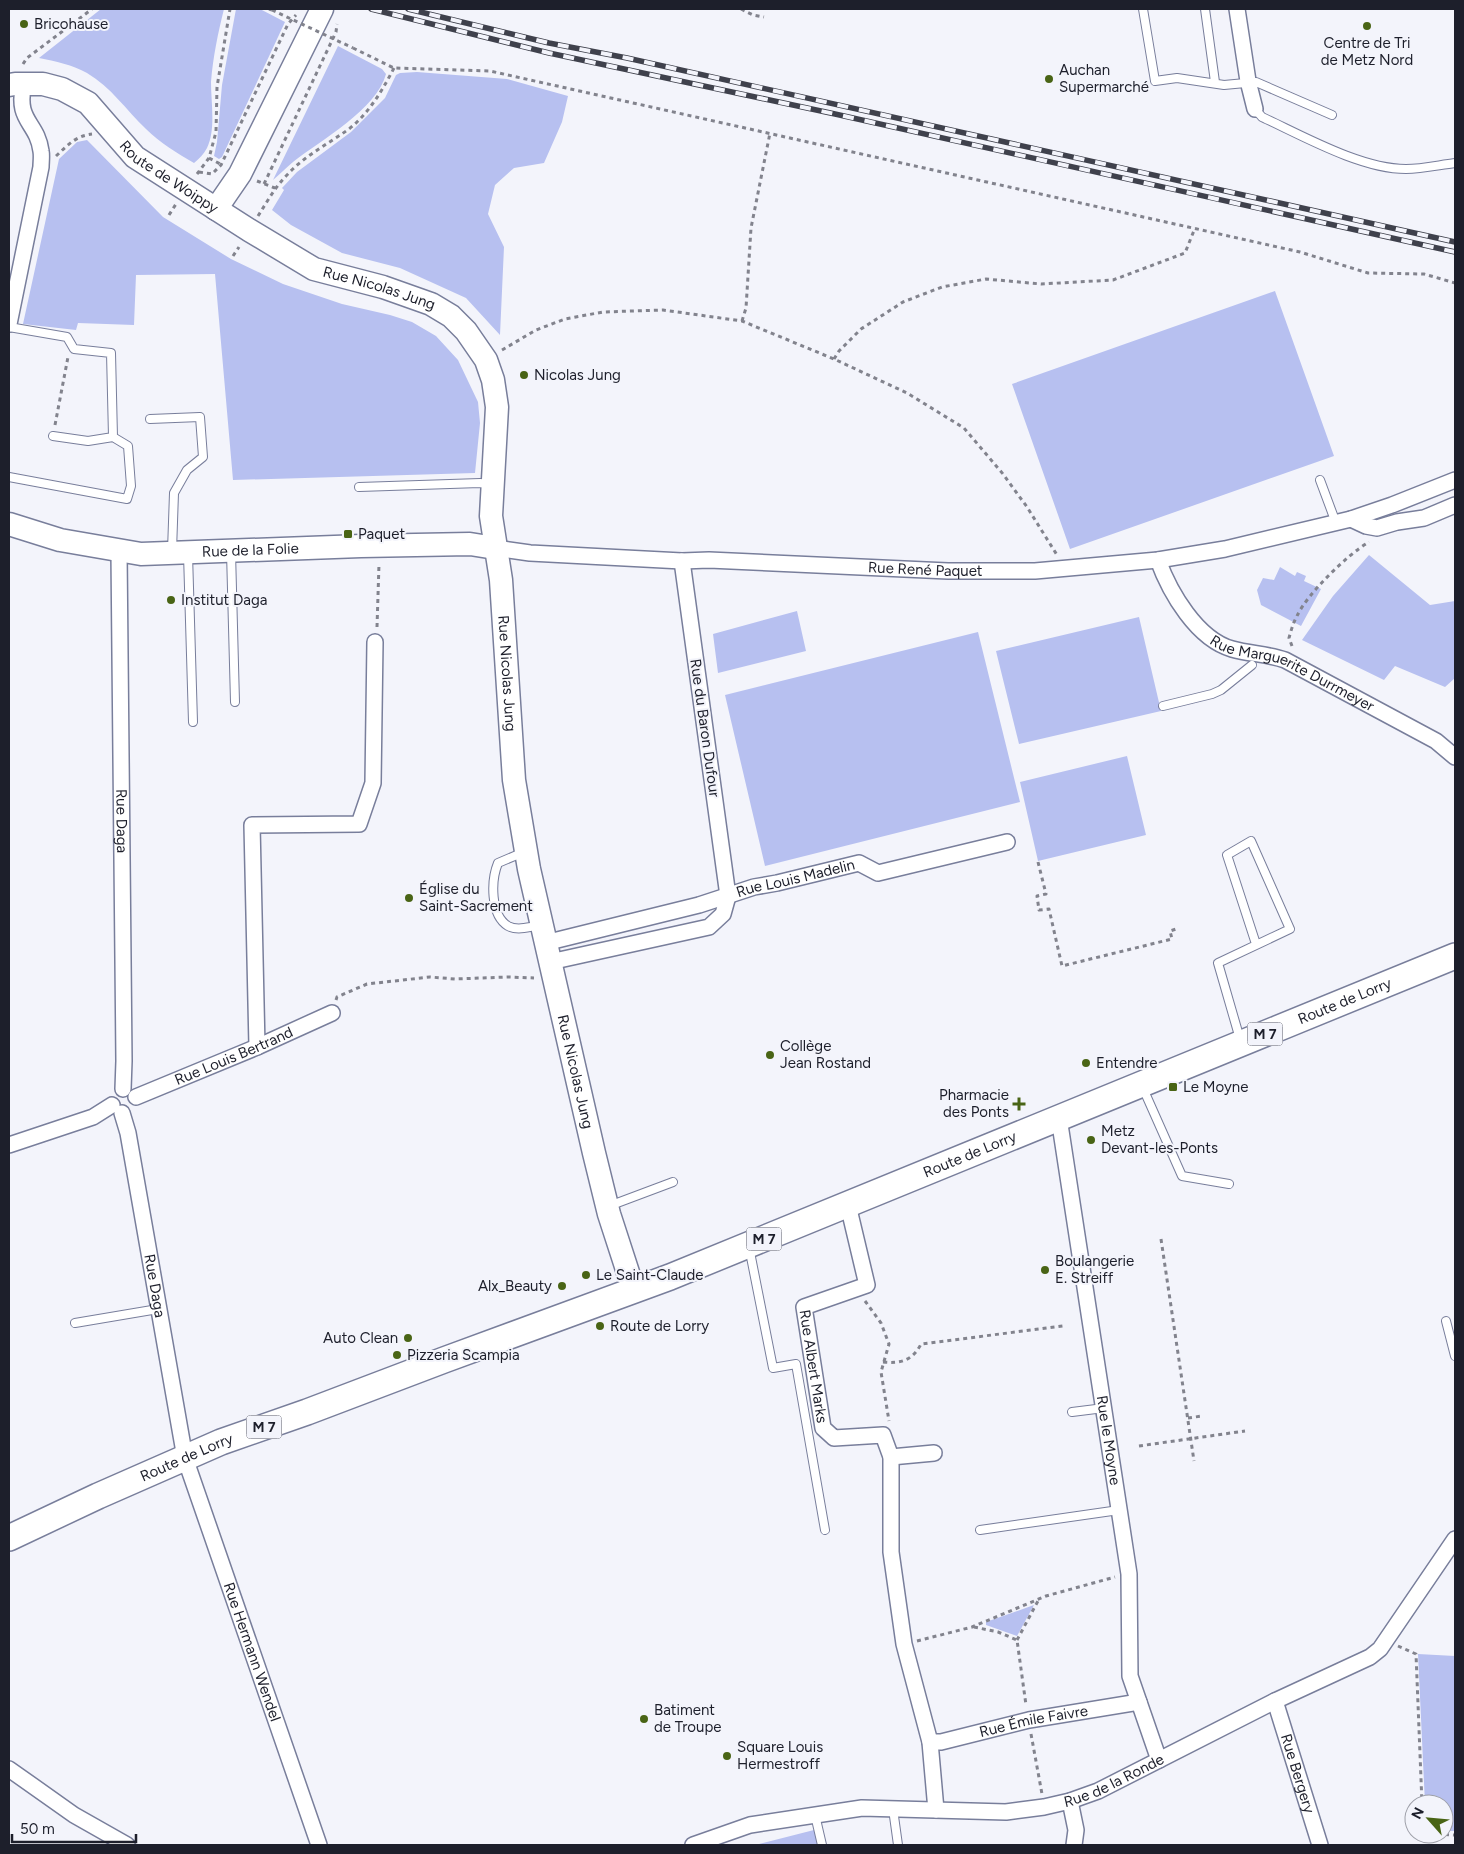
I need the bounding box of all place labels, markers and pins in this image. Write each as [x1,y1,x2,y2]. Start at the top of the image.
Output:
place label: Bricohause [34,15,108,33]
marker: Bricohause [18,18,30,30]
marker: Centre de Tri de Metz Nord [1361,20,1373,32]
place label: Centre de Tri de Metz Nord [1321,34,1413,69]
place label: Auchan Supermarché [1059,61,1149,96]
marker: Auchan Supermarché [1043,73,1055,85]
place label: Nicolas Jung [534,366,621,384]
marker: Nicolas Jung [518,369,530,381]
place label: Paquet [358,525,405,543]
marker: Paquet [342,528,354,540]
place label: Institut Daga [181,591,267,609]
marker: Institut Daga [165,594,177,606]
place label: Église du Saint-Sacrement [419,880,533,915]
marker: Église du Saint-Sacrement [403,892,415,904]
place label: Collège Jean Rostand [780,1037,871,1072]
marker: Collège Jean Rostand [764,1049,776,1061]
place label: Entendre [1096,1054,1158,1072]
marker: Entendre [1080,1057,1092,1069]
place label: Le Moyne [1183,1078,1248,1096]
marker: Le Moyne [1167,1081,1179,1093]
place label: Pharmacie des Ponts [939,1086,1009,1121]
marker: Pharmacie des Ponts [1013,1098,1025,1110]
place label: Metz Devant-les-Ponts [1101,1122,1218,1157]
marker: Metz Devant-les-Ponts [1085,1134,1097,1146]
place label: Boulangerie E. Streiff [1055,1252,1134,1287]
marker: Boulangerie E. Streiff [1039,1264,1051,1276]
place label: Le Saint-Claude [596,1266,703,1284]
marker: Le Saint-Claude [580,1269,592,1281]
place label: Alx_Beauty [478,1277,552,1295]
marker: Alx_Beauty [556,1280,568,1292]
place label: Route de Lorry [610,1317,709,1335]
marker: Route de Lorry [594,1320,606,1332]
place label: Auto Clean [323,1329,398,1347]
marker: Auto Clean [402,1332,414,1344]
place label: Pizzeria Scampia [407,1346,520,1364]
marker: Pizzeria Scampia [391,1349,403,1361]
place label: Batiment de Troupe [654,1701,721,1736]
marker: Batiment de Troupe [638,1713,650,1725]
place label: Square Louis Hermestroff [737,1738,823,1773]
marker: Square Louis Hermestroff [721,1750,733,1762]

